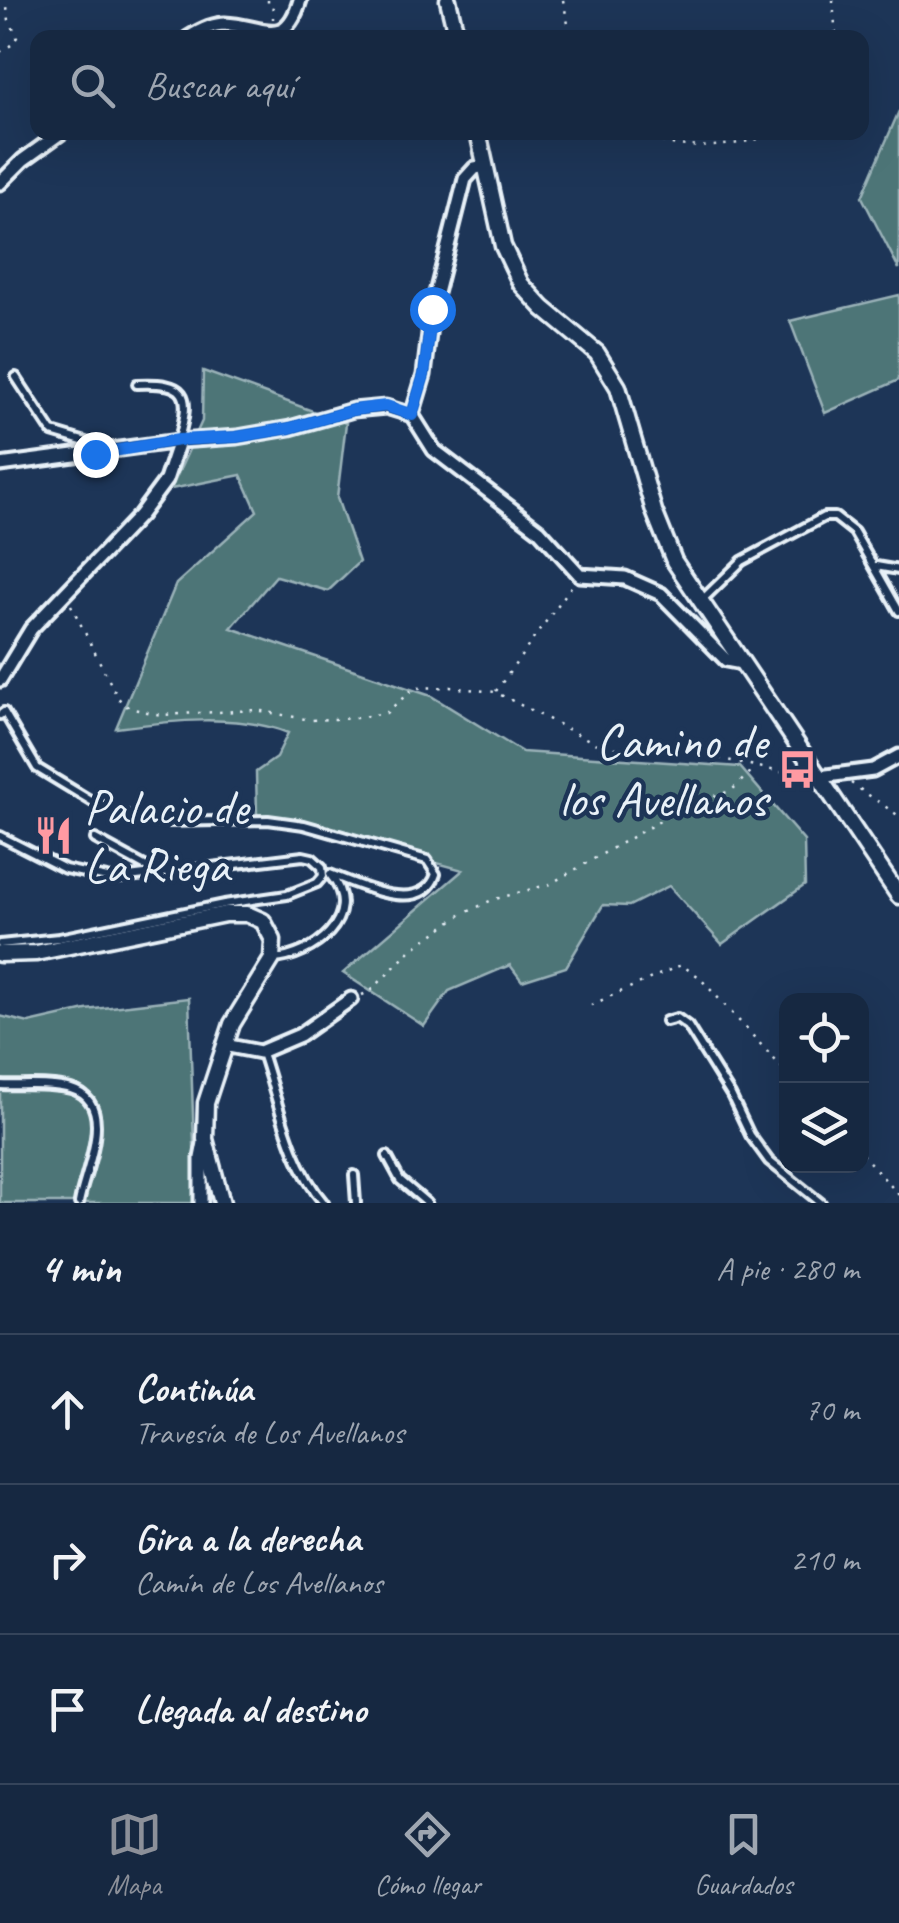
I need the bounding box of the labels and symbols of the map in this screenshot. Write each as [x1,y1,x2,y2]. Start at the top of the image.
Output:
route start [410,287,456,333]
route end [73,432,119,478]
place label: Camino de los Avellanos [559,710,772,831]
bus stop icon: Camino de los Avellanos [776,748,818,790]
place label: Palacio de La Riega [84,776,251,897]
restaurant icon: Palacio de La Riega [33,814,75,856]

